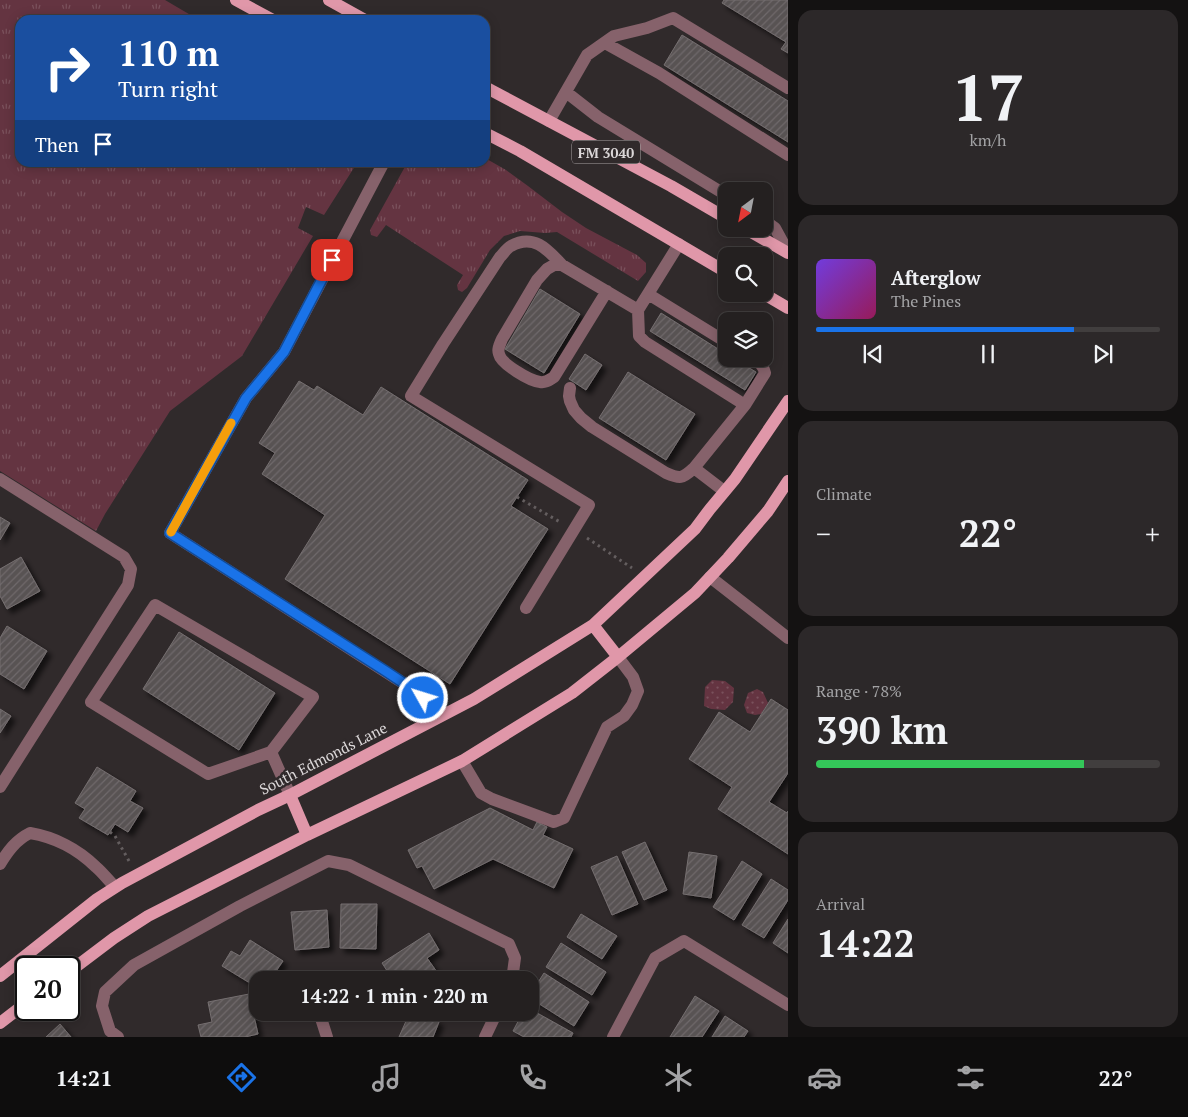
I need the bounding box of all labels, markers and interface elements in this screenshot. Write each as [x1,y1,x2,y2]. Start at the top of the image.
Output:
text: 110 m [118,30,219,76]
icon: right [35,35,100,100]
text: 17 [951,53,1025,140]
text: Turn right [118,74,218,103]
text: km/h [970,129,1006,151]
icon: arrive [89,130,117,158]
text: Then [35,132,79,157]
road number: FM 3040 [572,140,640,163]
north arrow [718,182,772,238]
map controls [718,182,773,367]
pin [311,239,353,281]
icon: arrive [318,246,346,274]
button: search [718,247,773,302]
text: Afterglow [891,265,981,290]
text: The Pines [891,290,961,312]
button: layers [718,312,773,367]
icon: previous [859,340,887,368]
icon: pause [974,340,1002,368]
icon: next [1089,340,1117,368]
text: Climate [816,483,872,505]
text: 22° [959,508,1017,558]
text: − [816,515,831,552]
text: + [1145,515,1160,552]
position arrow [396,671,448,723]
text: Range · 78% [816,680,902,702]
text: 390 km [816,705,948,755]
street label: South Edmonds Lane [256,717,390,799]
text: Arrival [816,893,865,915]
text: 14:22 [816,918,915,968]
speed limit sign: 20 [15,956,80,1021]
text: 14:22 · 1 min · 220 m [300,983,488,1008]
icon: directions [224,1060,259,1095]
icon: music [369,1060,404,1095]
icon: phone [515,1060,550,1095]
icon: climate [661,1060,696,1095]
icon: car [807,1060,842,1095]
icon: filters [953,1060,988,1095]
text: 14:21 [55,1063,113,1092]
text: 22° [1099,1063,1133,1092]

